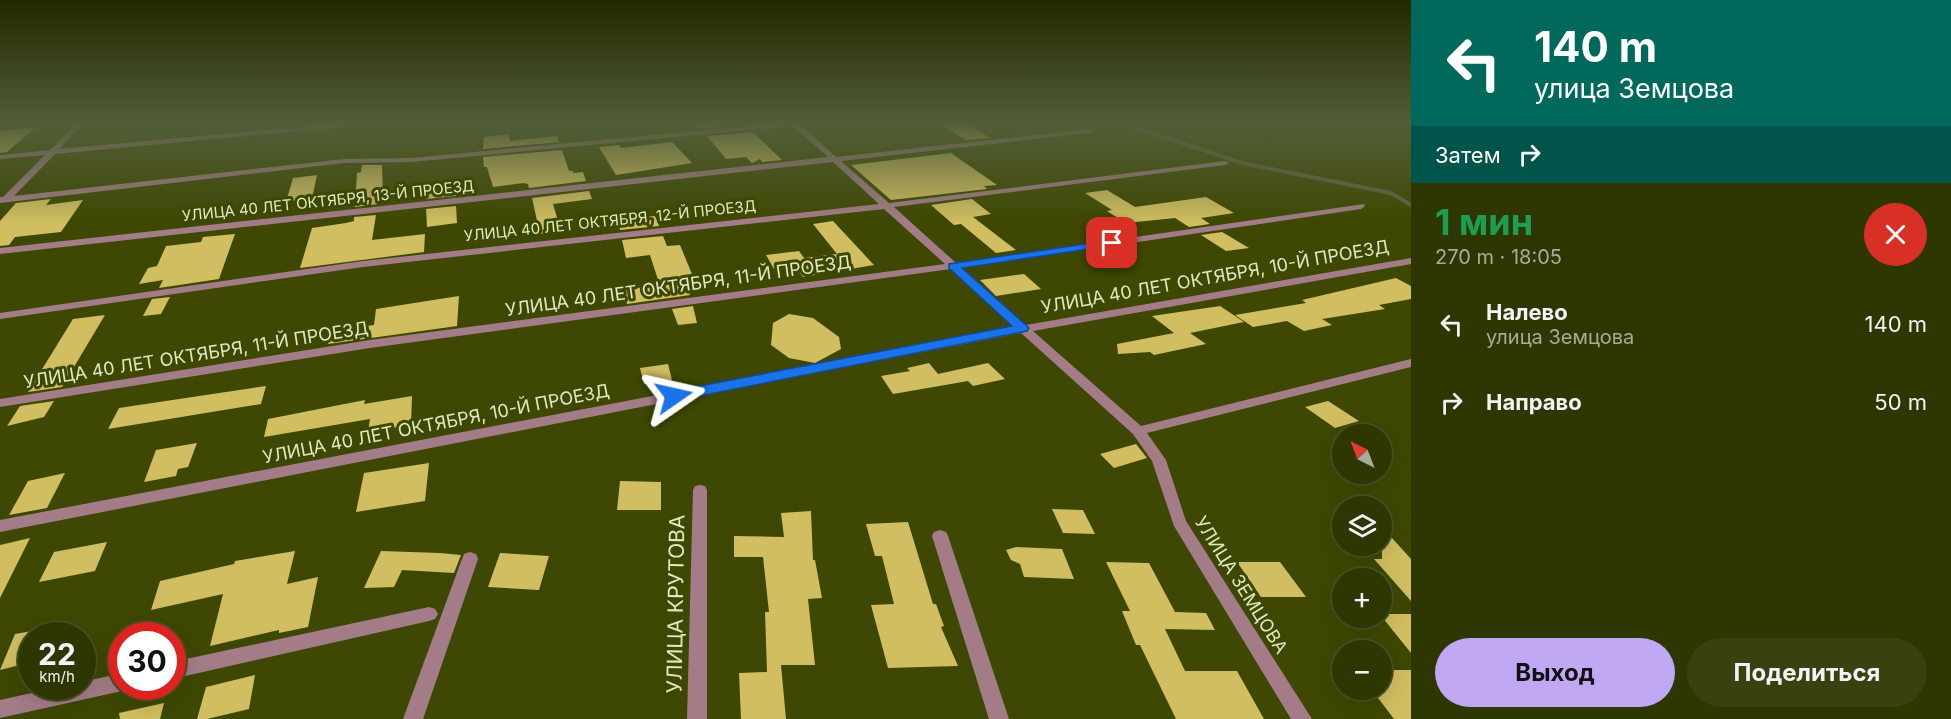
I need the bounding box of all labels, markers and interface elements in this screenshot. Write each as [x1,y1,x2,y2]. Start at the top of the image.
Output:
text: 140 m [1534,21,1657,72]
icon: left [1435,24,1513,102]
text: улица Земцова [1534,72,1734,105]
icon: right [1513,138,1546,171]
text: Затем [1435,142,1501,168]
street label: УЛИЦА 40 ЛЕТ ОКТЯБРЯ, 13-Й ПРОЕЗД [181,176,475,225]
street label: УЛИЦА 40 ЛЕТ ОКТЯБРЯ, 12-Й ПРОЕЗД [463,196,757,245]
text: 1 мин [1435,200,1533,244]
button: close [1864,203,1927,266]
pin [1086,217,1137,268]
icon: arrive [1095,226,1128,259]
street label: УЛИЦА 40 ЛЕТ ОКТЯБРЯ, 10-Й ПРОЕЗД [1039,235,1390,317]
text: 270 m · 18:05 [1435,245,1562,269]
street label: УЛИЦА 40 ЛЕТ ОКТЯБРЯ, 11-Й ПРОЕЗД [504,250,852,320]
text: Налево [1486,299,1568,325]
icon: left [1435,308,1468,341]
text: 140 m [1865,311,1927,337]
street label: УЛИЦА 40 ЛЕТ ОКТЯБРЯ, 11-Й ПРОЕЗД [22,316,370,392]
text: улица Земцова [1486,325,1634,349]
position arrow [642,364,706,428]
street label: УЛИЦА 40 ЛЕТ ОКТЯБРЯ, 10-Й ПРОЕЗД [261,379,611,467]
icon: right [1435,386,1468,419]
text: Направо [1486,389,1582,415]
text: 50 m [1874,389,1927,415]
north arrow [1332,424,1392,484]
map controls [1332,424,1392,700]
button: layers [1332,496,1392,556]
street label: УЛИЦА ЗЕМЦОВА [1191,512,1292,657]
street label: УЛИЦА КРУТОВА [661,514,690,694]
button: + [1332,568,1392,628]
speed limit sign: 30 [108,622,186,700]
text: 22 [38,636,76,672]
button: Выход [1435,638,1675,707]
button: Поделиться [1687,638,1927,707]
button: − [1332,640,1392,700]
text: km/h [39,667,75,686]

